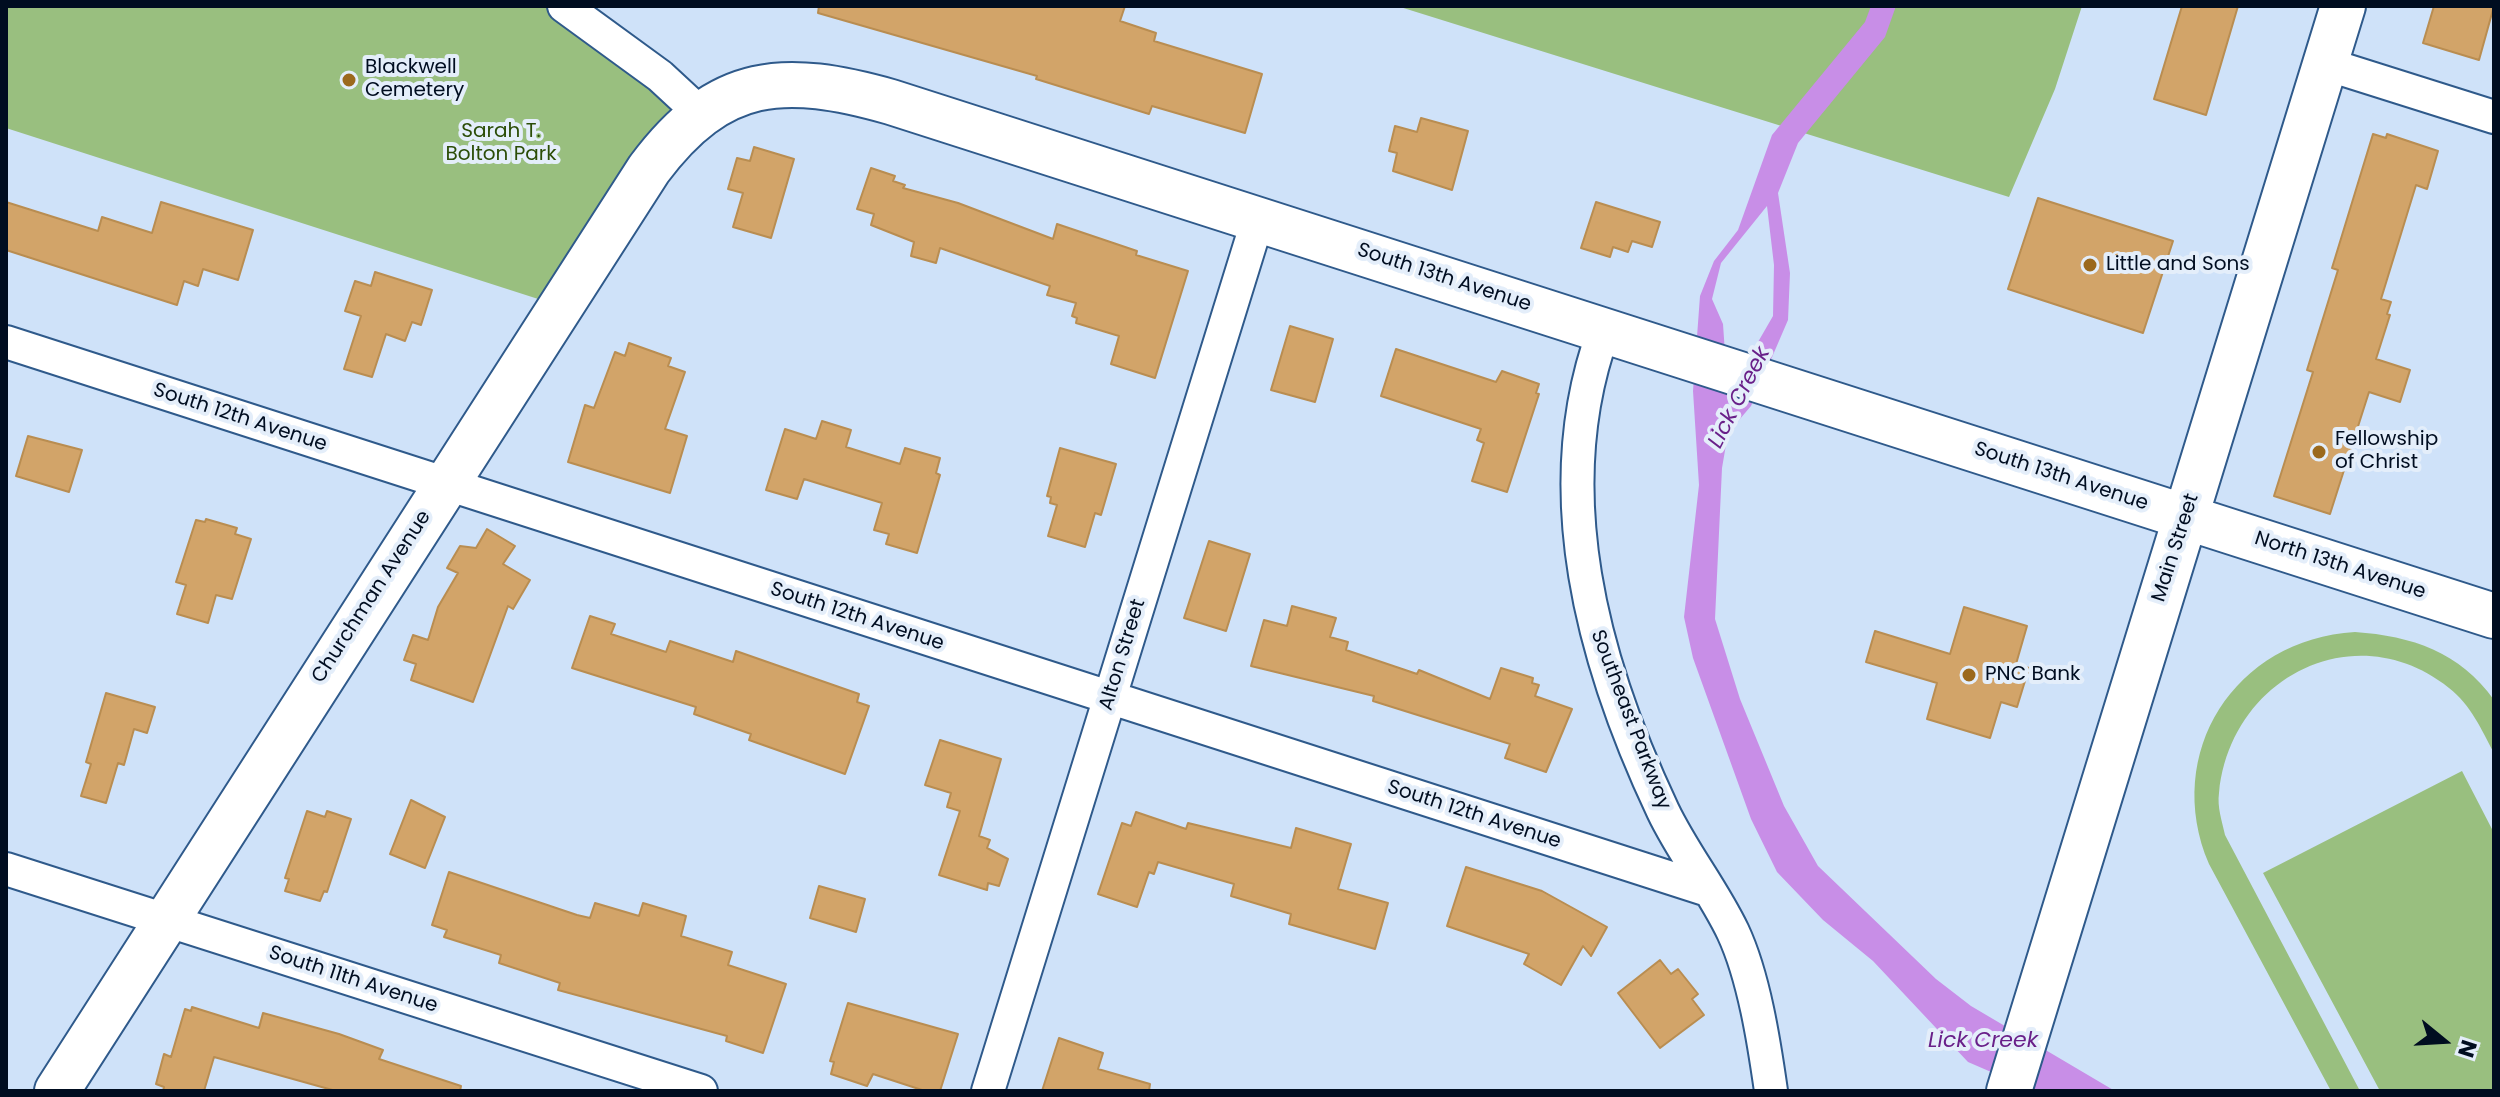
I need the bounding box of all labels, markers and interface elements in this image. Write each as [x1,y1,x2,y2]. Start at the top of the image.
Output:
place label: Blackwell Cemetery [365,56,464,103]
marker: Blackwell Cemetery [340,71,358,89]
park label: Sarah T. Bolton Park [445,120,557,167]
street label: South 13th Avenue [1354,239,1534,317]
place label: Little and Sons [2106,253,2250,277]
marker: Little and Sons [2081,256,2099,274]
water label: Lick Creek [1703,343,1777,453]
street label: South 12th Avenue [150,379,330,457]
place label: Fellowship of Christ [2335,428,2438,475]
street label: South 13th Avenue [1971,438,2151,516]
marker: Fellowship of Christ [2310,443,2328,461]
street label: Main Street [2147,491,2205,605]
street label: Churchman Avenue [307,506,437,688]
street label: North 13th Avenue [2251,527,2429,605]
street label: South 12th Avenue [767,578,947,656]
street label: Alton Street [1095,596,1151,714]
street label: Southeast Parkway [1585,627,1675,813]
place label: PNC Bank [1985,663,2080,687]
marker: PNC Bank [1960,666,1978,684]
street label: South 12th Avenue [1384,776,1564,854]
street label: South 11th Avenue [266,941,440,1019]
north arrow [2404,1001,2484,1081]
water label: Lick Creek [1928,1028,2038,1054]
text: N [2450,1036,2485,1061]

